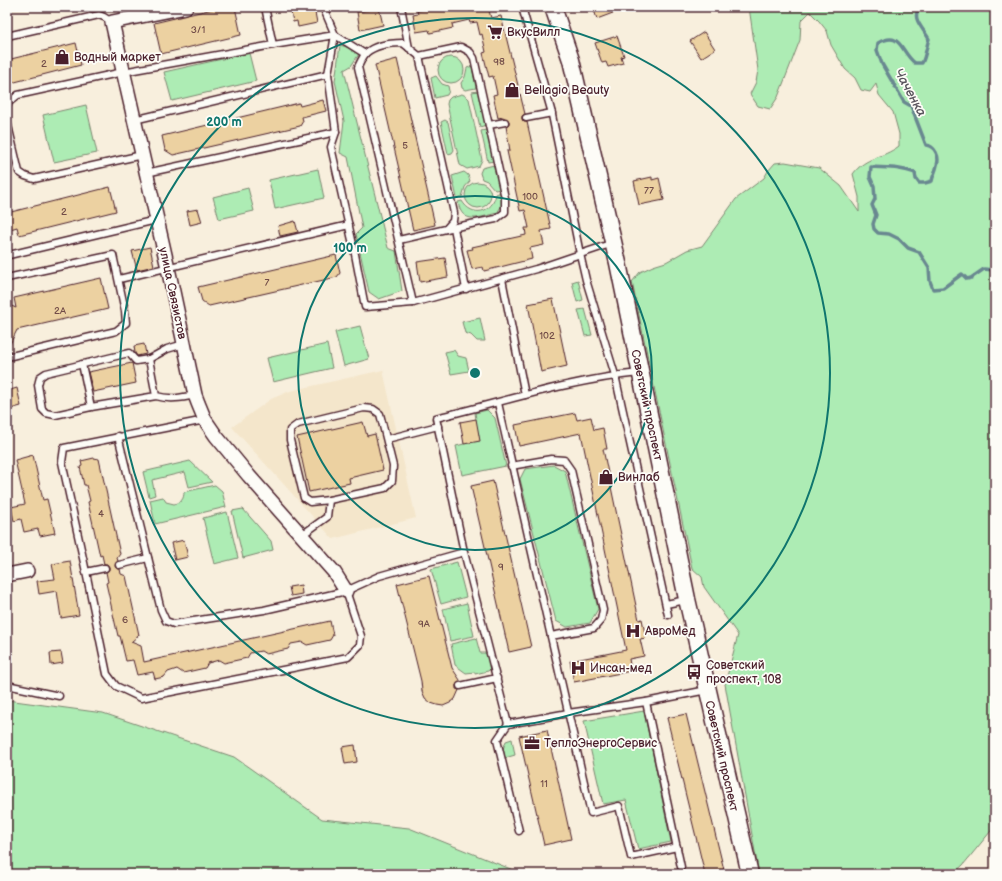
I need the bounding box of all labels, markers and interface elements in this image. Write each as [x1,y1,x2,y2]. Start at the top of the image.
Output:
supermarket icon: ВкусВилл [486,23,504,41]
house number: 3/1 [191,24,205,36]
place label: ВкусВилл [507,25,561,40]
shop icon: Водный маркет [53,48,71,66]
place label: Водный маркет [74,50,161,65]
house number: 98 [493,56,505,68]
house number: 2 [41,58,47,70]
water label: Чаченка [890,66,930,119]
shop icon: Bellagio Beauty [503,81,521,99]
place label: Bellagio Beauty [524,83,610,98]
text: 200 m [206,115,242,130]
house number: 5 [402,140,408,152]
house number: 77 [644,185,654,197]
house number: 100 [522,191,538,203]
house number: 2 [61,206,67,218]
text: 100 m [333,241,367,256]
street label: улица Связистов [155,246,190,341]
house number: 7 [265,277,270,289]
house number: 2А [54,305,67,317]
house number: 102 [539,330,555,342]
street label: Советский проспект [627,348,666,462]
centre of rings [468,366,482,380]
shop icon: Винлаб [597,468,615,486]
place label: Винлаб [618,470,660,485]
house number: 4 [98,508,104,520]
house number: 9 [498,561,504,573]
house number: 6 [122,614,128,626]
house number: 9А [418,618,431,630]
hospital icon: АвроМед [624,622,642,640]
place label: АвроМед [644,624,696,639]
place label: Советский проспект, 108 [706,658,782,687]
hospital icon: Инсан-мед [569,659,587,677]
place label: Инсан-мед [590,661,652,676]
bus stop icon: Советский проспект, 108 [685,663,703,681]
street label: Советский проспект [701,699,742,813]
office icon: ТеплоЭнергоСервис [523,734,541,752]
place label: ТеплоЭнергоСервис [544,736,657,751]
house number: 11 [540,778,548,790]

